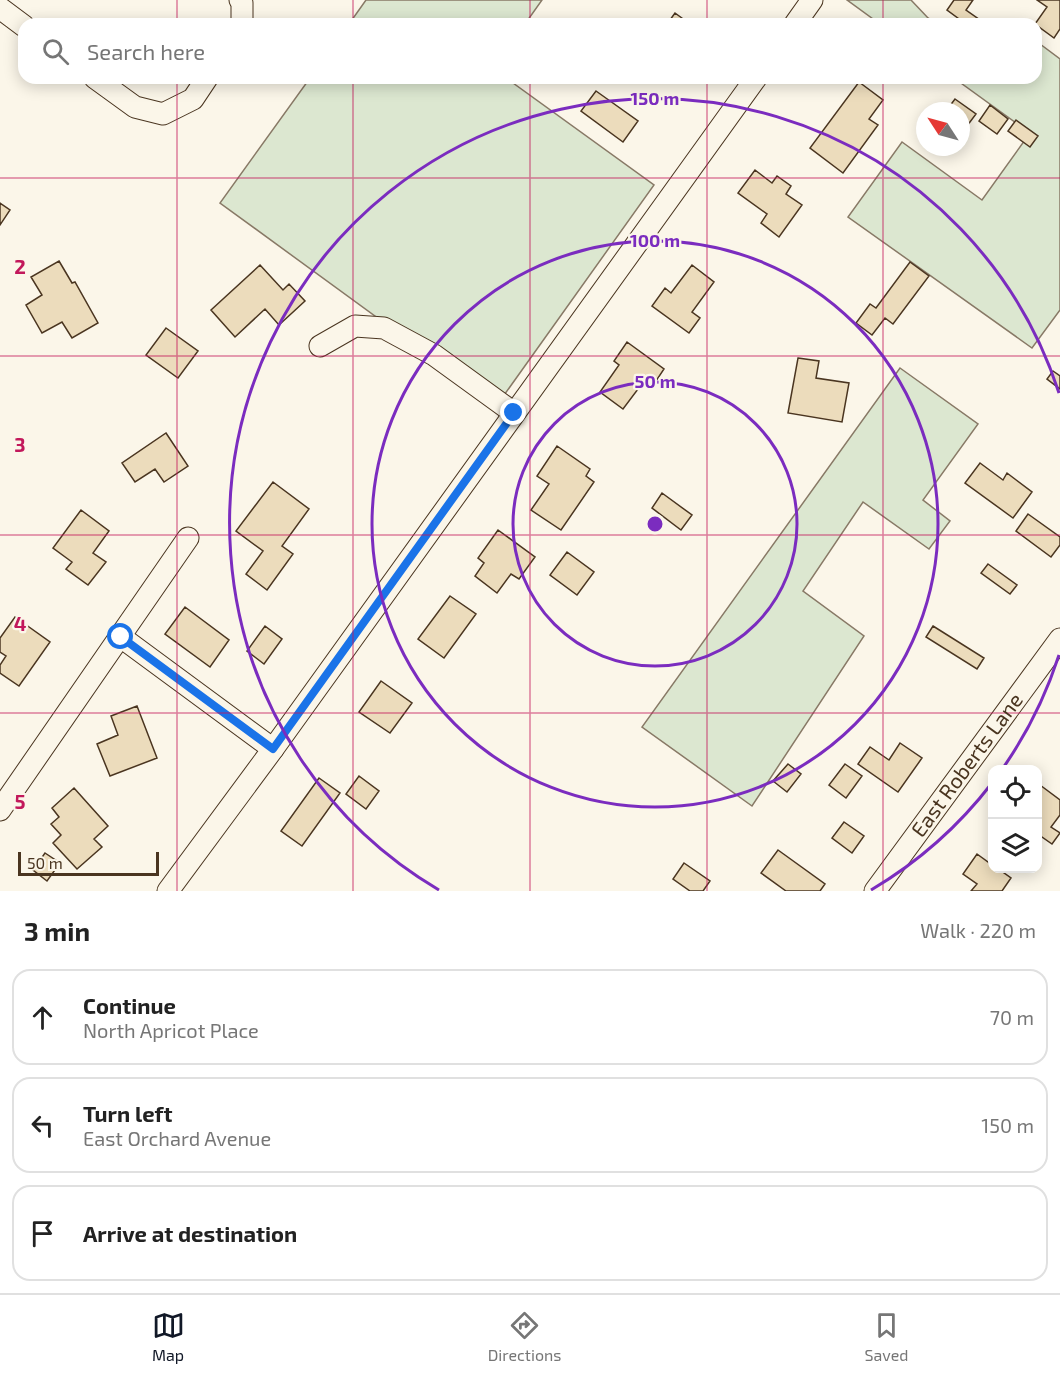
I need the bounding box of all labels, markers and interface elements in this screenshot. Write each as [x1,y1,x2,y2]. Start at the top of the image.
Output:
search box [18,18,1042,84]
icon: search [39,35,72,68]
text: Search here [87,38,205,64]
text: 150 m [631,87,679,109]
north arrow [916,102,970,156]
text: 100 m [630,229,680,251]
text: 2 [14,254,26,278]
text: 50 m [634,370,676,392]
route end [500,399,526,425]
text: 3 [14,432,26,456]
centre of rings [645,514,665,534]
text: 4 [14,611,27,635]
route start [107,623,133,649]
street label: East Roberts Lane [905,687,1027,841]
map controls [988,765,1042,873]
button: locate [988,765,1042,819]
text: 5 [14,789,26,813]
button: layers [988,819,1042,873]
scale bar [18,849,159,876]
text: 50 m [27,853,63,872]
text: 3 min [24,915,90,946]
text: Walk · 220 m [920,918,1036,942]
text: Continue [83,992,176,1018]
icon: ahead [26,1001,59,1034]
text: 70 m [990,1005,1034,1029]
text: North Apricot Place [83,1018,259,1042]
text: Turn left [83,1100,172,1126]
icon: left [26,1109,59,1142]
text: 150 m [981,1113,1034,1137]
text: East Orchard Avenue [83,1126,271,1150]
icon: arrive [26,1217,59,1250]
text: Arrive at destination [83,1220,297,1246]
tab: Map [152,1309,185,1364]
tab: Directions [488,1309,561,1364]
tab: Saved [865,1309,908,1364]

